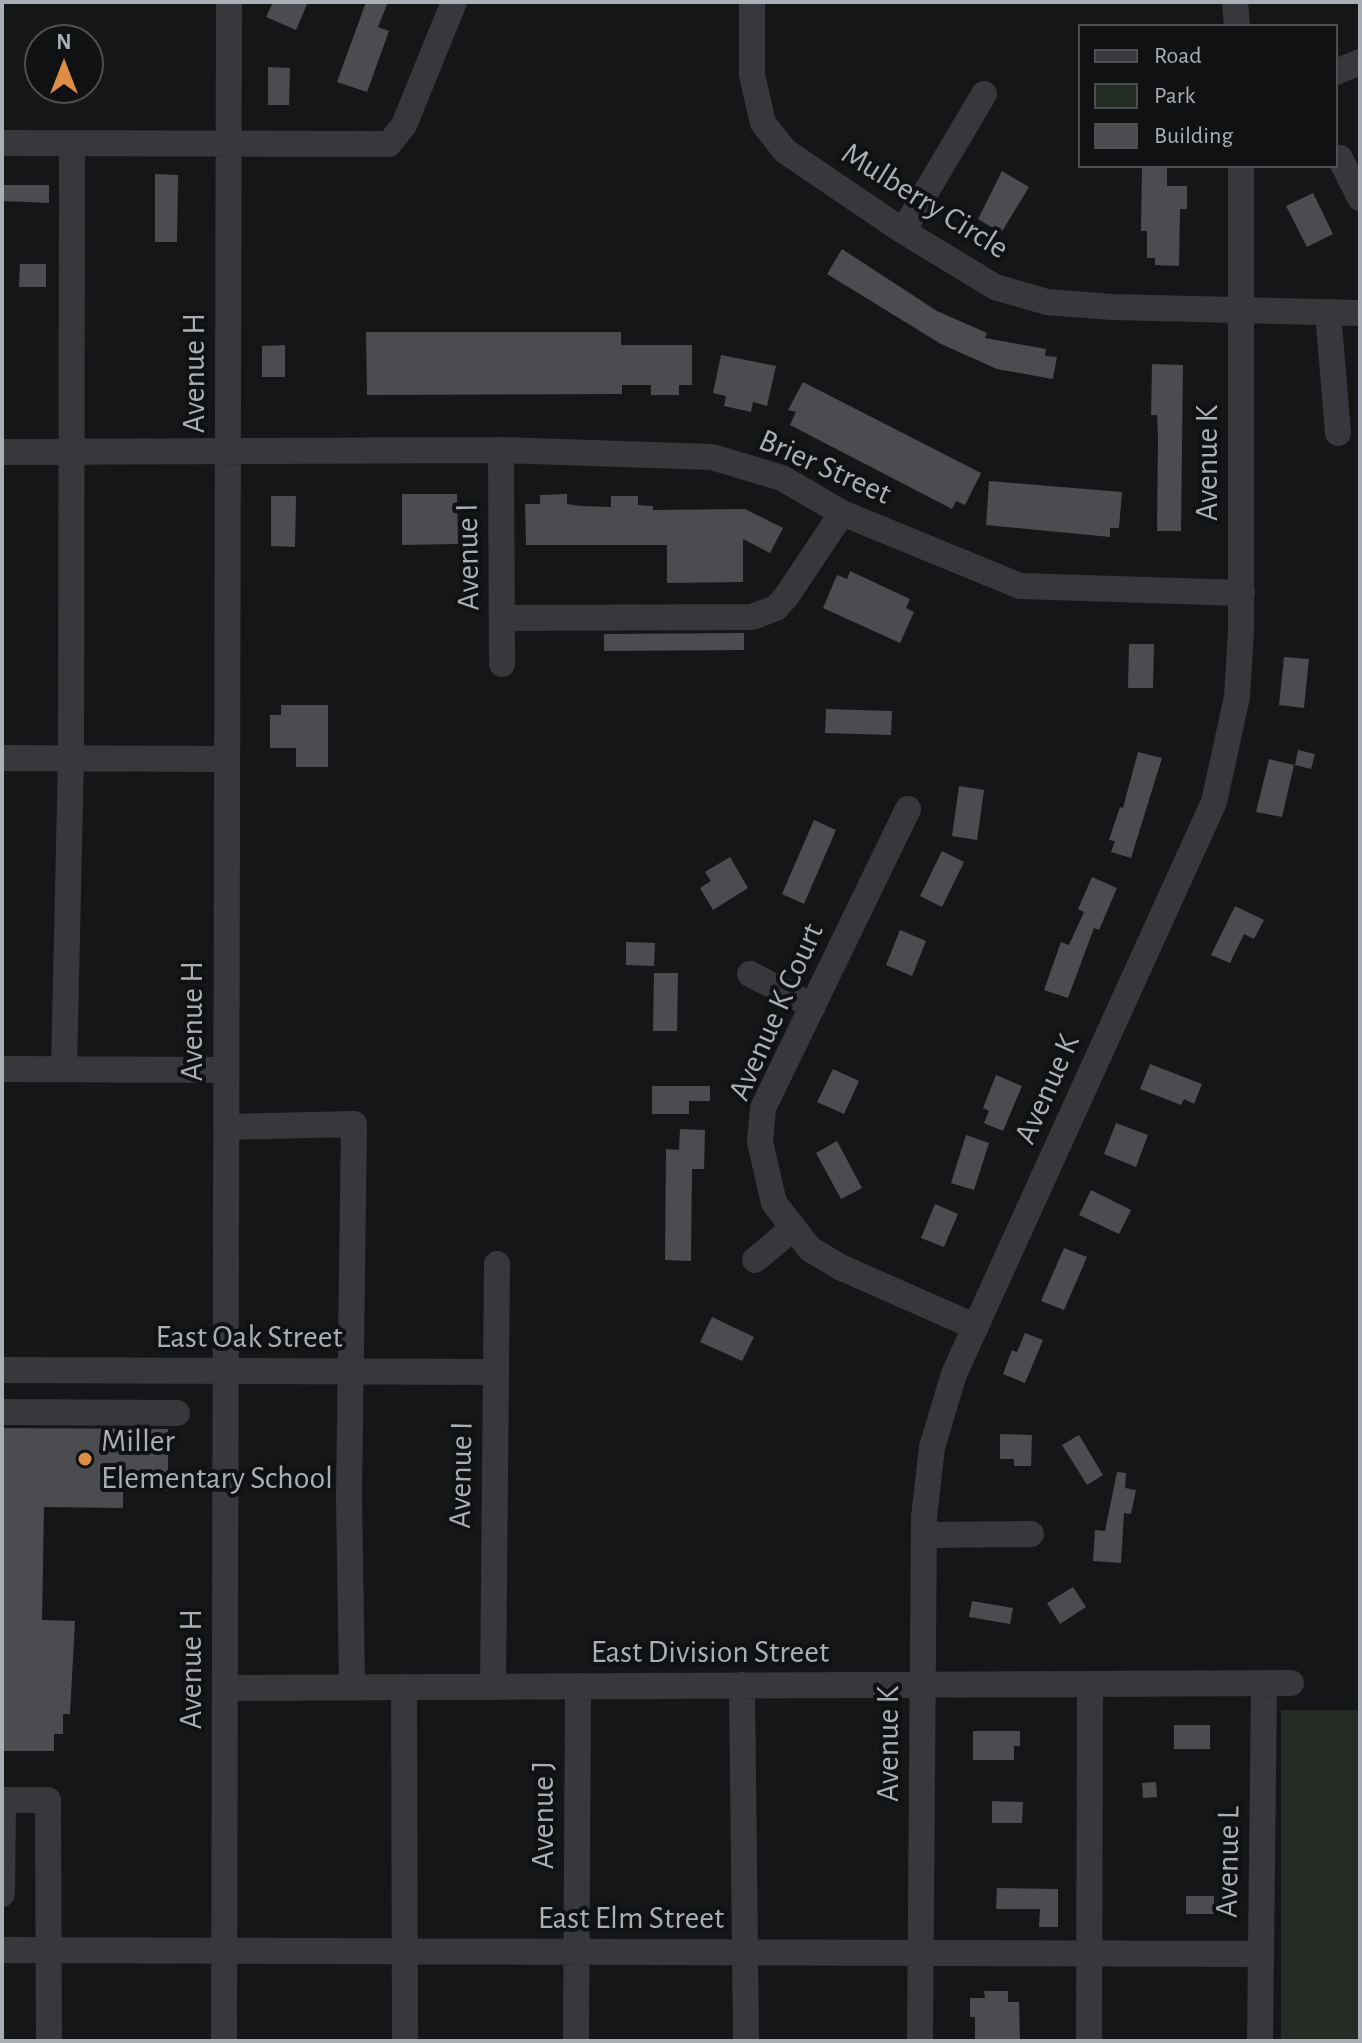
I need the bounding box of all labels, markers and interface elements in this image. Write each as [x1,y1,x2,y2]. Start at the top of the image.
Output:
north arrow [24,24,104,104]
legend [1078,24,1338,168]
text: N [56,31,72,53]
text: Road [1154,44,1202,68]
text: Park [1154,84,1195,108]
text: Building [1154,124,1233,148]
street label: Mulberry Circle [834,134,1016,268]
street label: Avenue H [175,313,213,433]
street label: Avenue K [1188,405,1226,521]
street label: Brier Street [753,421,897,513]
street label: Avenue I [448,503,488,611]
street label: Avenue K Court [720,918,832,1106]
street label: Avenue H [173,961,211,1081]
street label: Avenue K [1006,1028,1088,1150]
street label: East Oak Street [155,1318,343,1356]
street label: Avenue I [441,1421,481,1529]
place label: Miller Elementary School [101,1422,333,1497]
marker: Miller Elementary School [76,1450,94,1468]
street label: Avenue H [172,1609,210,1729]
street label: East Division Street [591,1633,829,1671]
street label: Avenue K [869,1686,907,1802]
street label: Avenue J [524,1761,562,1869]
street label: Avenue L [1208,1806,1248,1918]
street label: East Elm Street [538,1899,724,1937]

